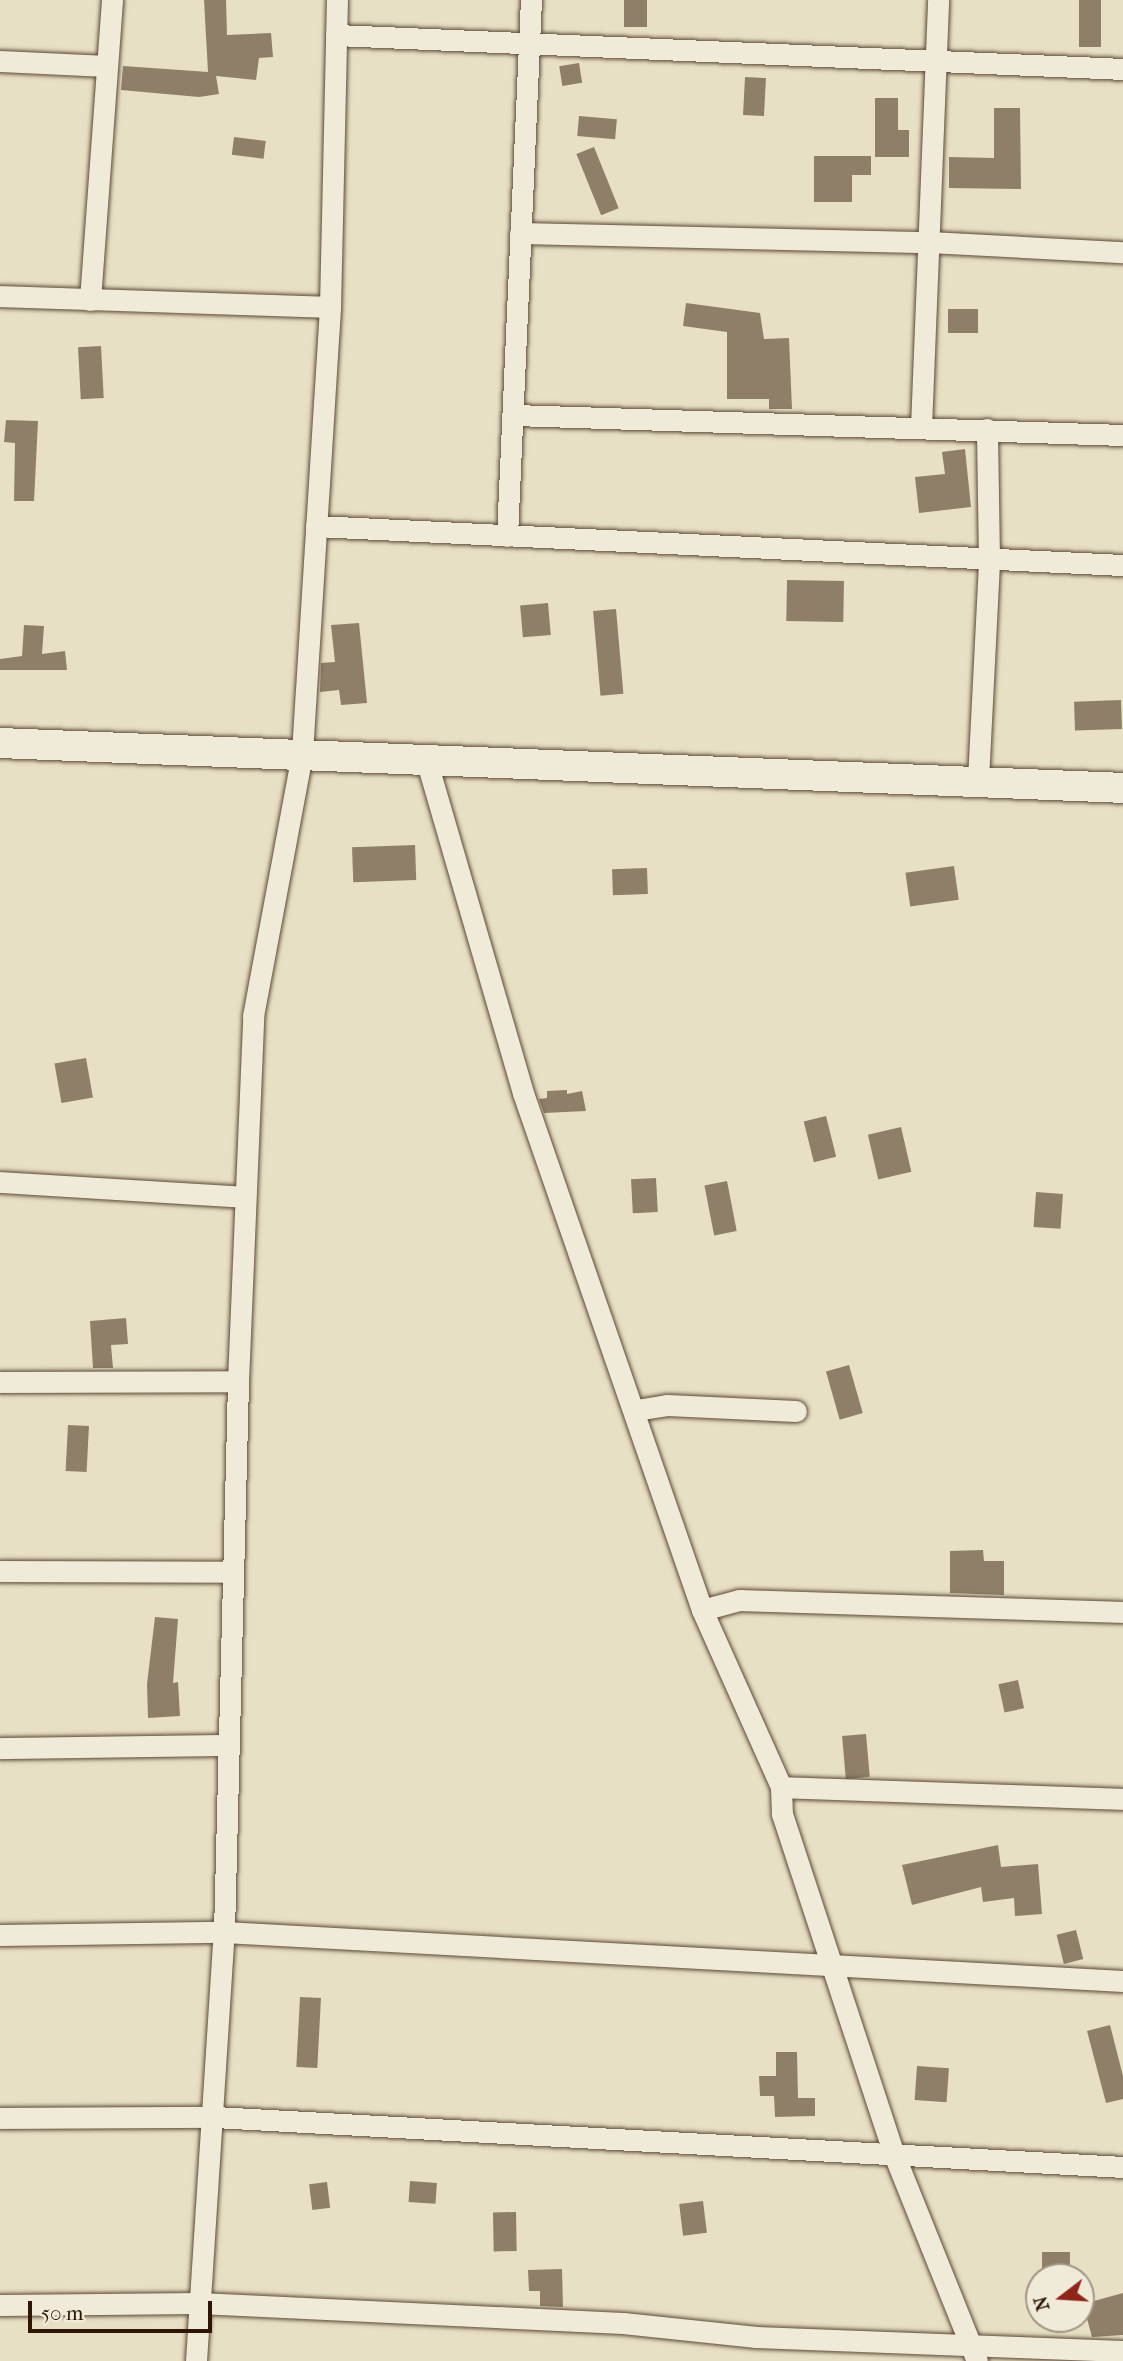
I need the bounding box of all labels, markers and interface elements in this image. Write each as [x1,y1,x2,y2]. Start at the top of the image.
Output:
north arrow [1025,2263,1095,2333]
scale bar [32,2288,215,2332]
text: N [1029,2293,1054,2314]
text: 50 m [41,2301,84,2325]

